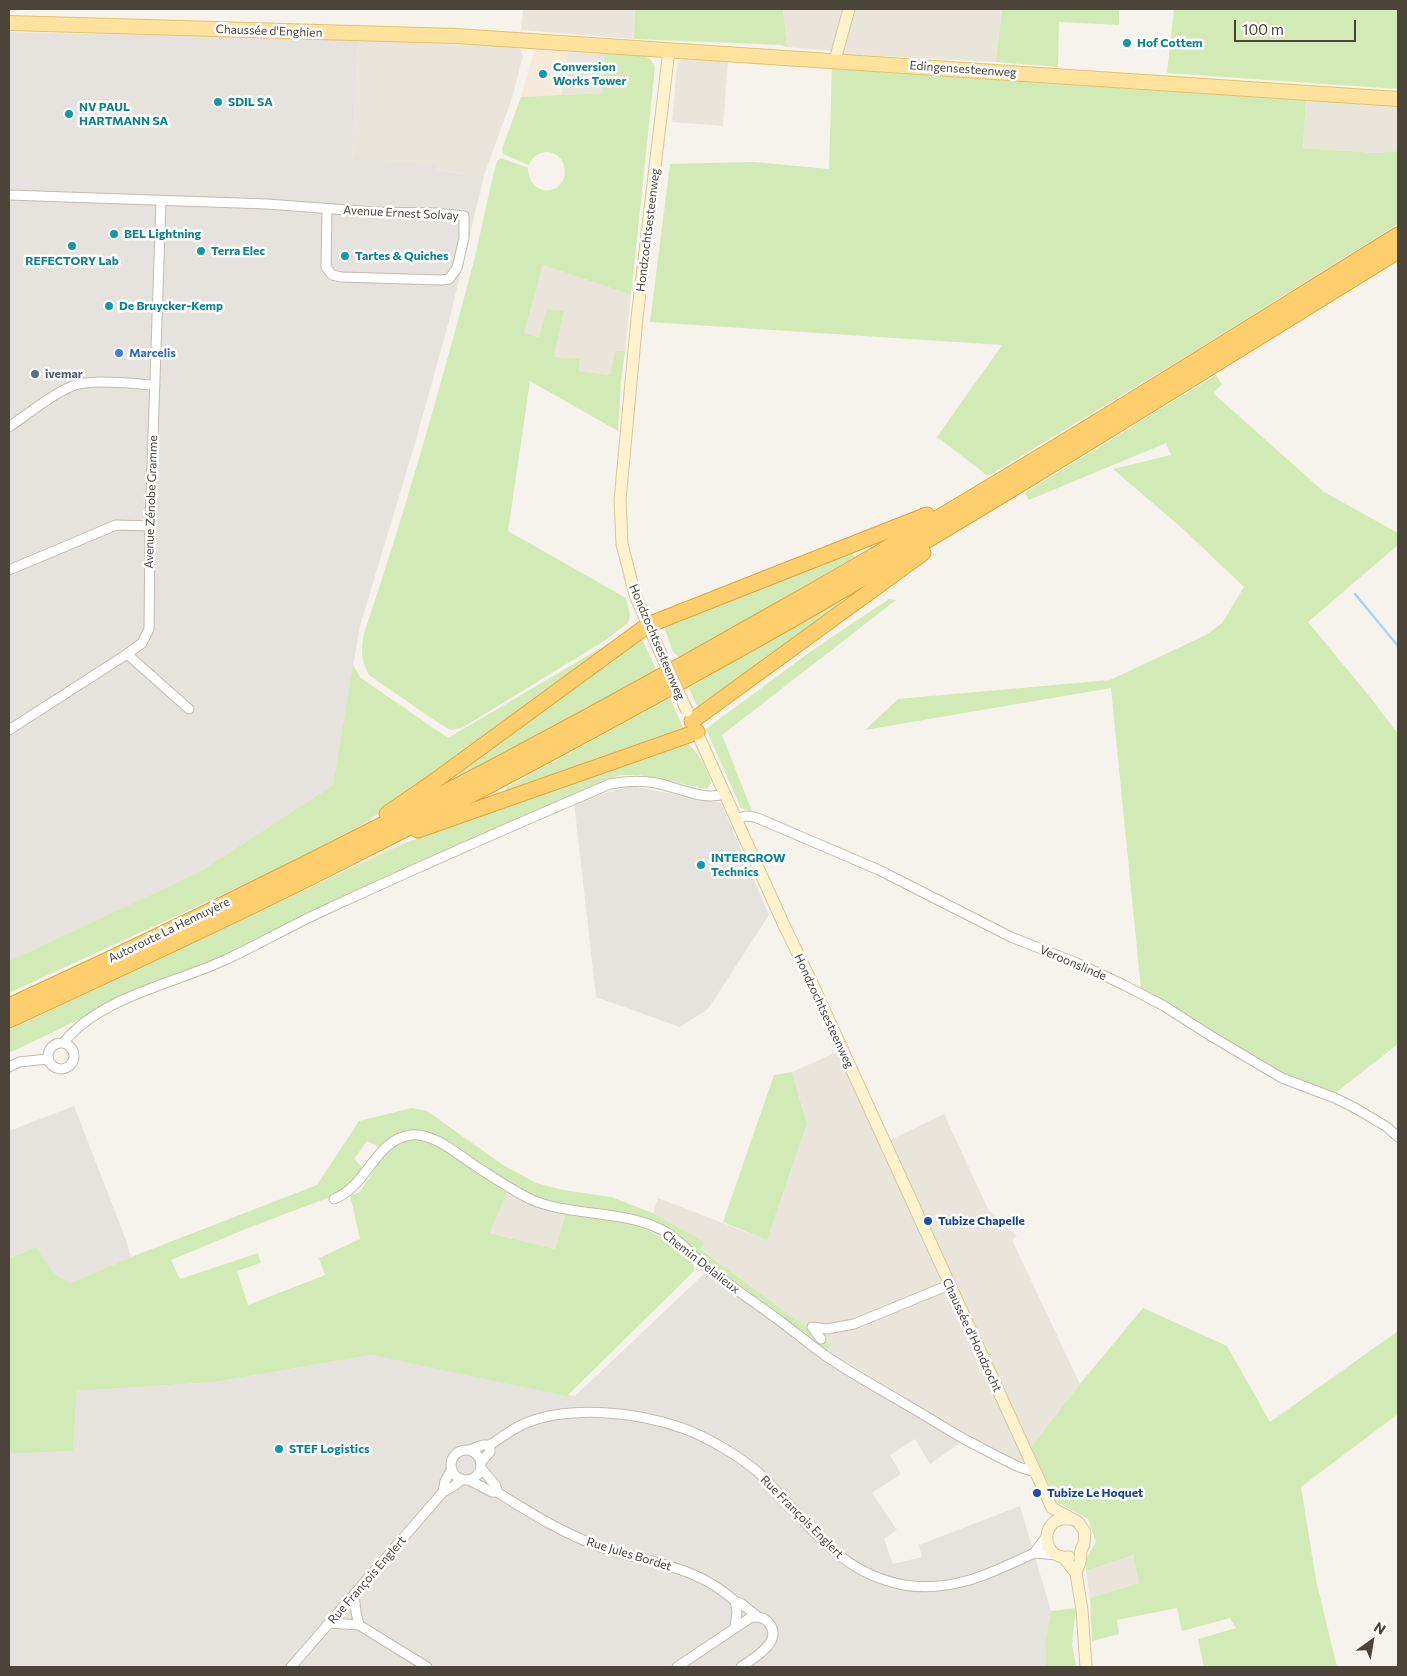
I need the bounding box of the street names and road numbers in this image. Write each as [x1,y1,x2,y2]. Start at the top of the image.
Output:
street label: Chaussée d'Enghien [215,22,323,40]
street label: Edingensesteenweg [909,58,1017,80]
street label: Hondzochtsesteenweg [633,167,663,293]
street label: Avenue Ernest Solvay [343,203,459,223]
street label: Avenue Zénobe Gramme [141,435,161,569]
street label: Hondzochtsesteenweg [626,582,688,702]
street label: Autoroute La Hennuyère [106,894,232,966]
street label: Veroonslinde [1037,942,1109,984]
street label: Hondzochtsesteenweg [791,952,857,1070]
street label: Chemin Delalieux [659,1227,743,1297]
street label: Chaussée d'Hondzocht [939,1276,1005,1394]
street label: Rue François Englert [758,1473,846,1561]
street label: Rue François Englert [325,1533,409,1627]
street label: Rue Jules Bordet [585,1534,673,1574]

